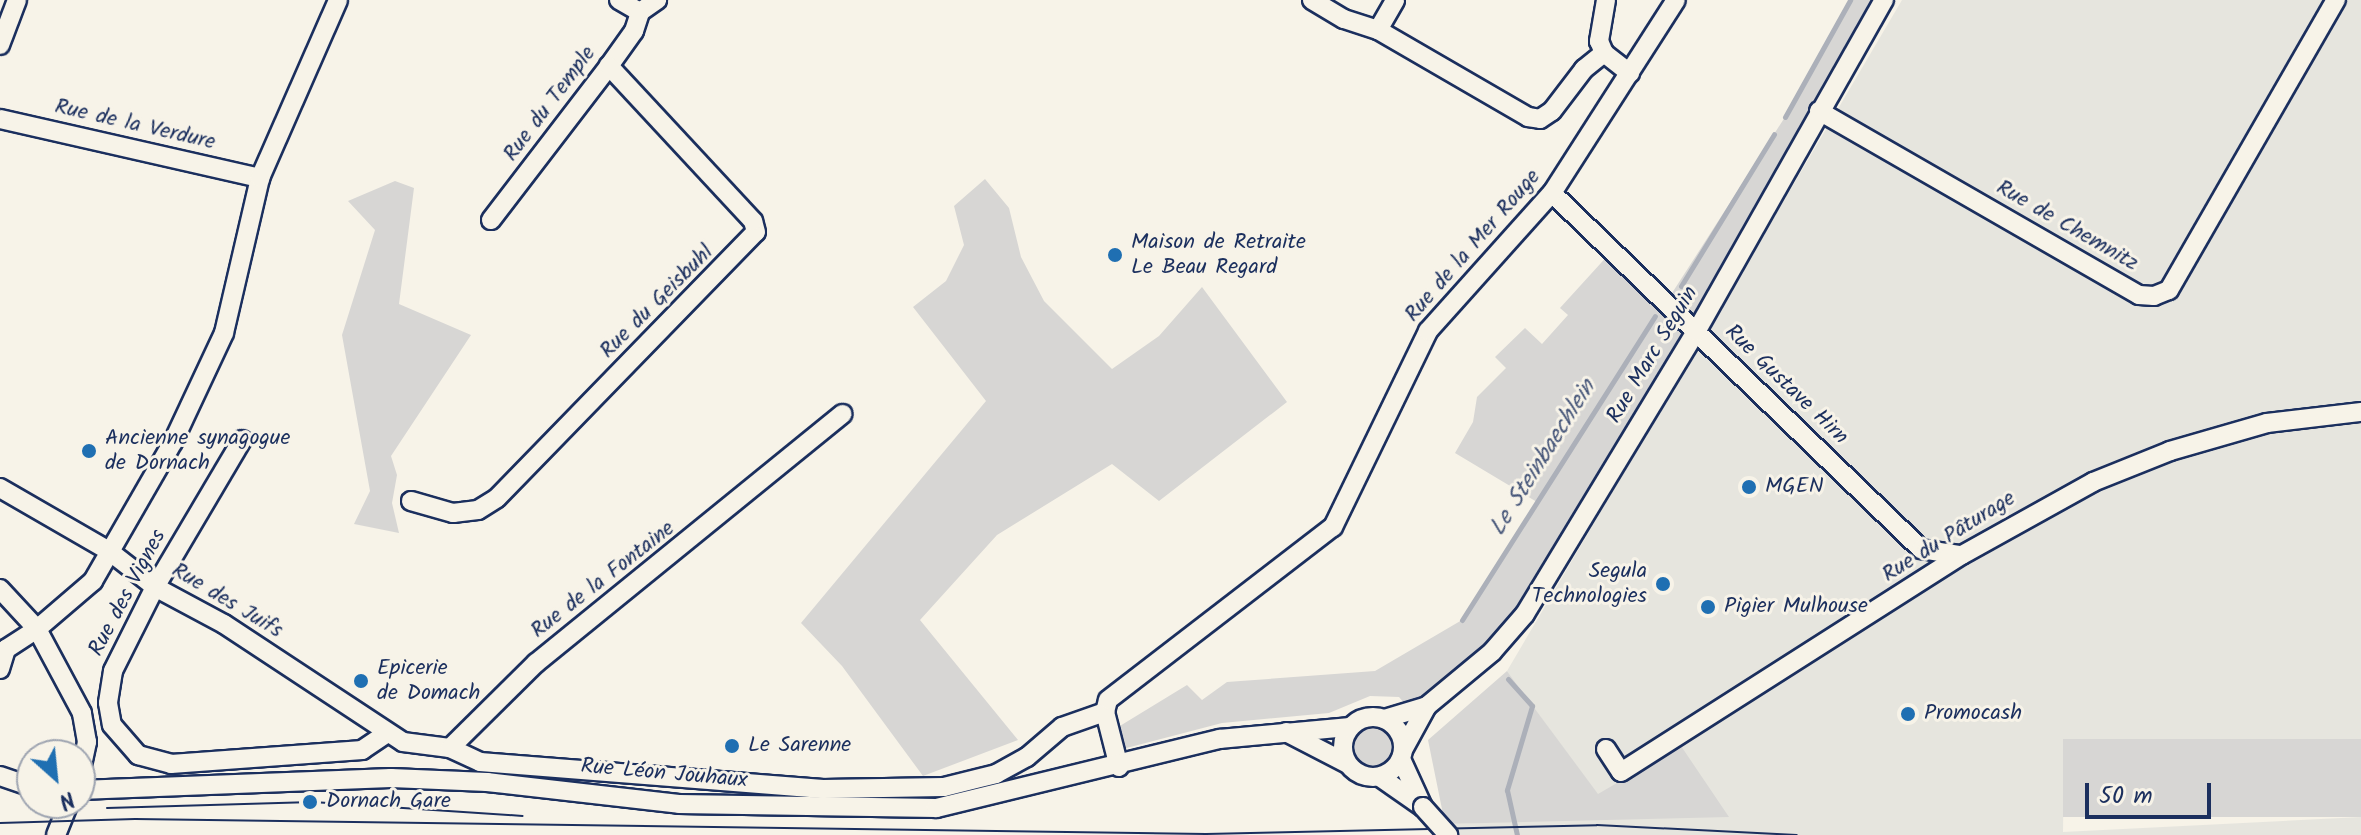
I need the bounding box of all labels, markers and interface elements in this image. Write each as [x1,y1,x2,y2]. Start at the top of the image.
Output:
street label: Rue du Temple [498,41,602,167]
street label: Rue de la Verdure [52,94,218,156]
street label: Rue de la Mer Rouge [1400,164,1546,328]
street label: Rue de Chemnitz [1991,175,2143,277]
place label: Maison de Retraite Le Beau Regard [1131,229,1306,280]
street label: Rue du Geisbuhl [595,240,719,364]
marker: Maison de Retraite Le Beau Regard [1106,246,1124,264]
street label: Rue Marc Seguin [1602,282,1704,428]
street label: Rue Gustave Hirn [1719,319,1853,451]
water label: Le Steinbaechlein [1484,375,1602,541]
place label: Ancienne synagogue de Dornach [105,425,290,476]
marker: Ancienne synagogue de Dornach [80,442,98,460]
place label: MGEN [1765,474,1824,500]
marker: MGEN [1740,478,1758,496]
street label: Rue du Pâturage [1878,486,2020,588]
street label: Rue de la Fontaine [526,516,680,644]
street label: Rue des Vignes [84,525,172,661]
street label: Rue des Juifs [167,558,287,644]
place label: Segula Technologies [1532,558,1647,610]
marker: Segula Technologies [1654,575,1672,593]
place label: Pigier Mulhouse [1724,594,1868,620]
marker: Pigier Mulhouse [1699,598,1717,616]
place label: Epicerie de Domach [377,655,480,706]
marker: Epicerie de Domach [352,672,370,690]
place label: Promocash [1924,701,2022,727]
marker: Promocash [1899,705,1917,723]
place label: Le Sarenne [748,733,851,759]
marker: Le Sarenne [723,737,741,755]
north arrow [16,739,96,819]
street label: Rue Léon Jouhaux [580,754,748,794]
scale bar [2089,767,2215,817]
text: 50 m [2099,777,2153,816]
text: N [52,780,80,818]
place label: Dornach Gare [326,789,451,815]
marker: Dornach Gare [301,793,319,811]

